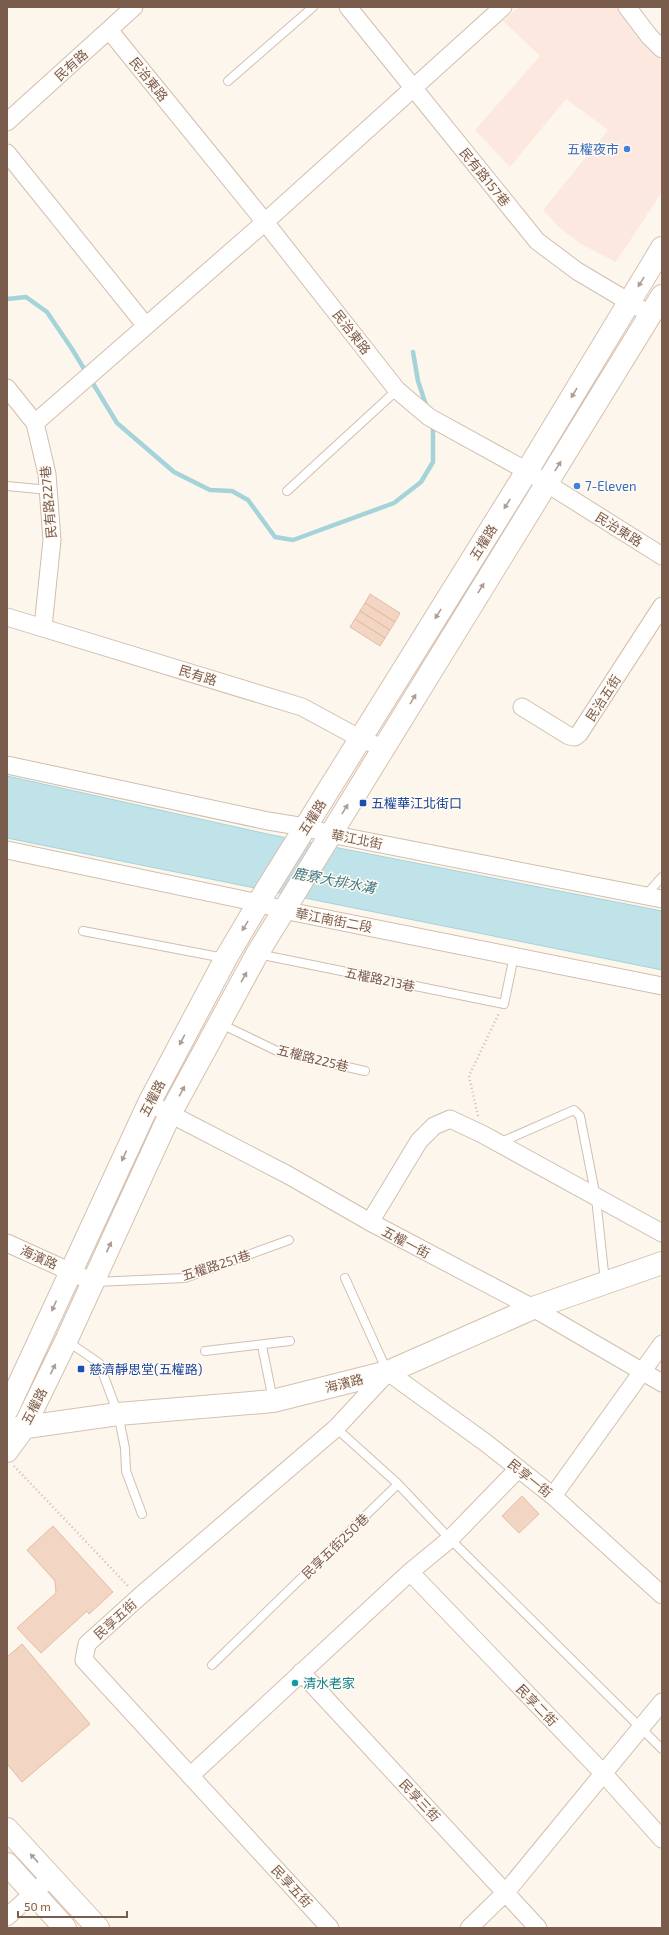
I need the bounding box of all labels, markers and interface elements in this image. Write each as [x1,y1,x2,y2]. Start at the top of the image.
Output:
street label: 民有路 [51,46,91,84]
street label: 民治東路 [126,54,172,104]
place label: 五權夜市 [567,141,619,157]
street label: 民有路157巷 [457,144,513,210]
marker: 五權夜市 [622,144,632,154]
one-way arrow [638,276,645,288]
street label: 民治東路 [330,307,374,357]
one-way arrow [571,387,578,399]
one-way arrow [554,460,561,472]
street label: 民有路227巷 [37,465,59,539]
place label: 7-Eleven [585,478,637,494]
marker: 7-Eleven [572,481,582,491]
one-way arrow [503,498,510,510]
street label: 民治東路 [593,508,645,550]
street label: 五權路 [466,521,500,563]
one-way arrow [478,582,485,594]
one-way arrow [434,609,442,619]
street label: 民有路 [177,662,219,688]
street label: 民治五街 [582,672,624,724]
one-way arrow [410,693,417,705]
place label: 五權華江北街口 [371,795,462,811]
street label: 五權路 [295,796,329,838]
marker: 五權華江北街口 [358,798,368,808]
one-way arrow [341,804,349,814]
street label: 華江北街 [330,826,384,852]
water label: 鹿寮大排水溝 [291,864,379,897]
street label: 華江南街二段 [294,905,374,935]
one-way arrow [241,921,249,931]
street label: 五權路213巷 [343,964,417,994]
one-way arrow [241,971,247,983]
one-way arrow [179,1034,186,1046]
street label: 五權路225巷 [275,1041,351,1075]
street label: 五權路 [136,1077,168,1119]
one-way arrow [179,1085,185,1097]
one-way arrow [121,1150,127,1162]
street label: 五權一街 [379,1223,433,1261]
one-way arrow [106,1241,112,1252]
street label: 海濱路 [18,1242,60,1272]
street label: 五權路251巷 [180,1246,252,1284]
one-way arrow [51,1301,57,1312]
place label: 慈濟靜思堂(五權路) [89,1361,202,1377]
one-way arrow [50,1363,56,1374]
marker: 慈濟靜思堂(五權路) [76,1364,86,1374]
street label: 海濱路 [323,1371,365,1395]
street label: 五權路 [18,1385,50,1427]
street label: 民享一街 [505,1455,555,1501]
street label: 民享五街250巷 [298,1510,372,1582]
street label: 民享五街 [90,1596,140,1642]
place label: 清水老家 [303,1675,355,1691]
marker: 清水老家 [290,1678,300,1688]
street label: 民享二街 [513,1681,561,1729]
street label: 民享三街 [396,1776,444,1824]
one-way arrow [29,1853,38,1863]
street label: 民享五街 [268,1862,316,1910]
scale bar [18,1893,127,1919]
text: 50 m [24,1899,51,1913]

